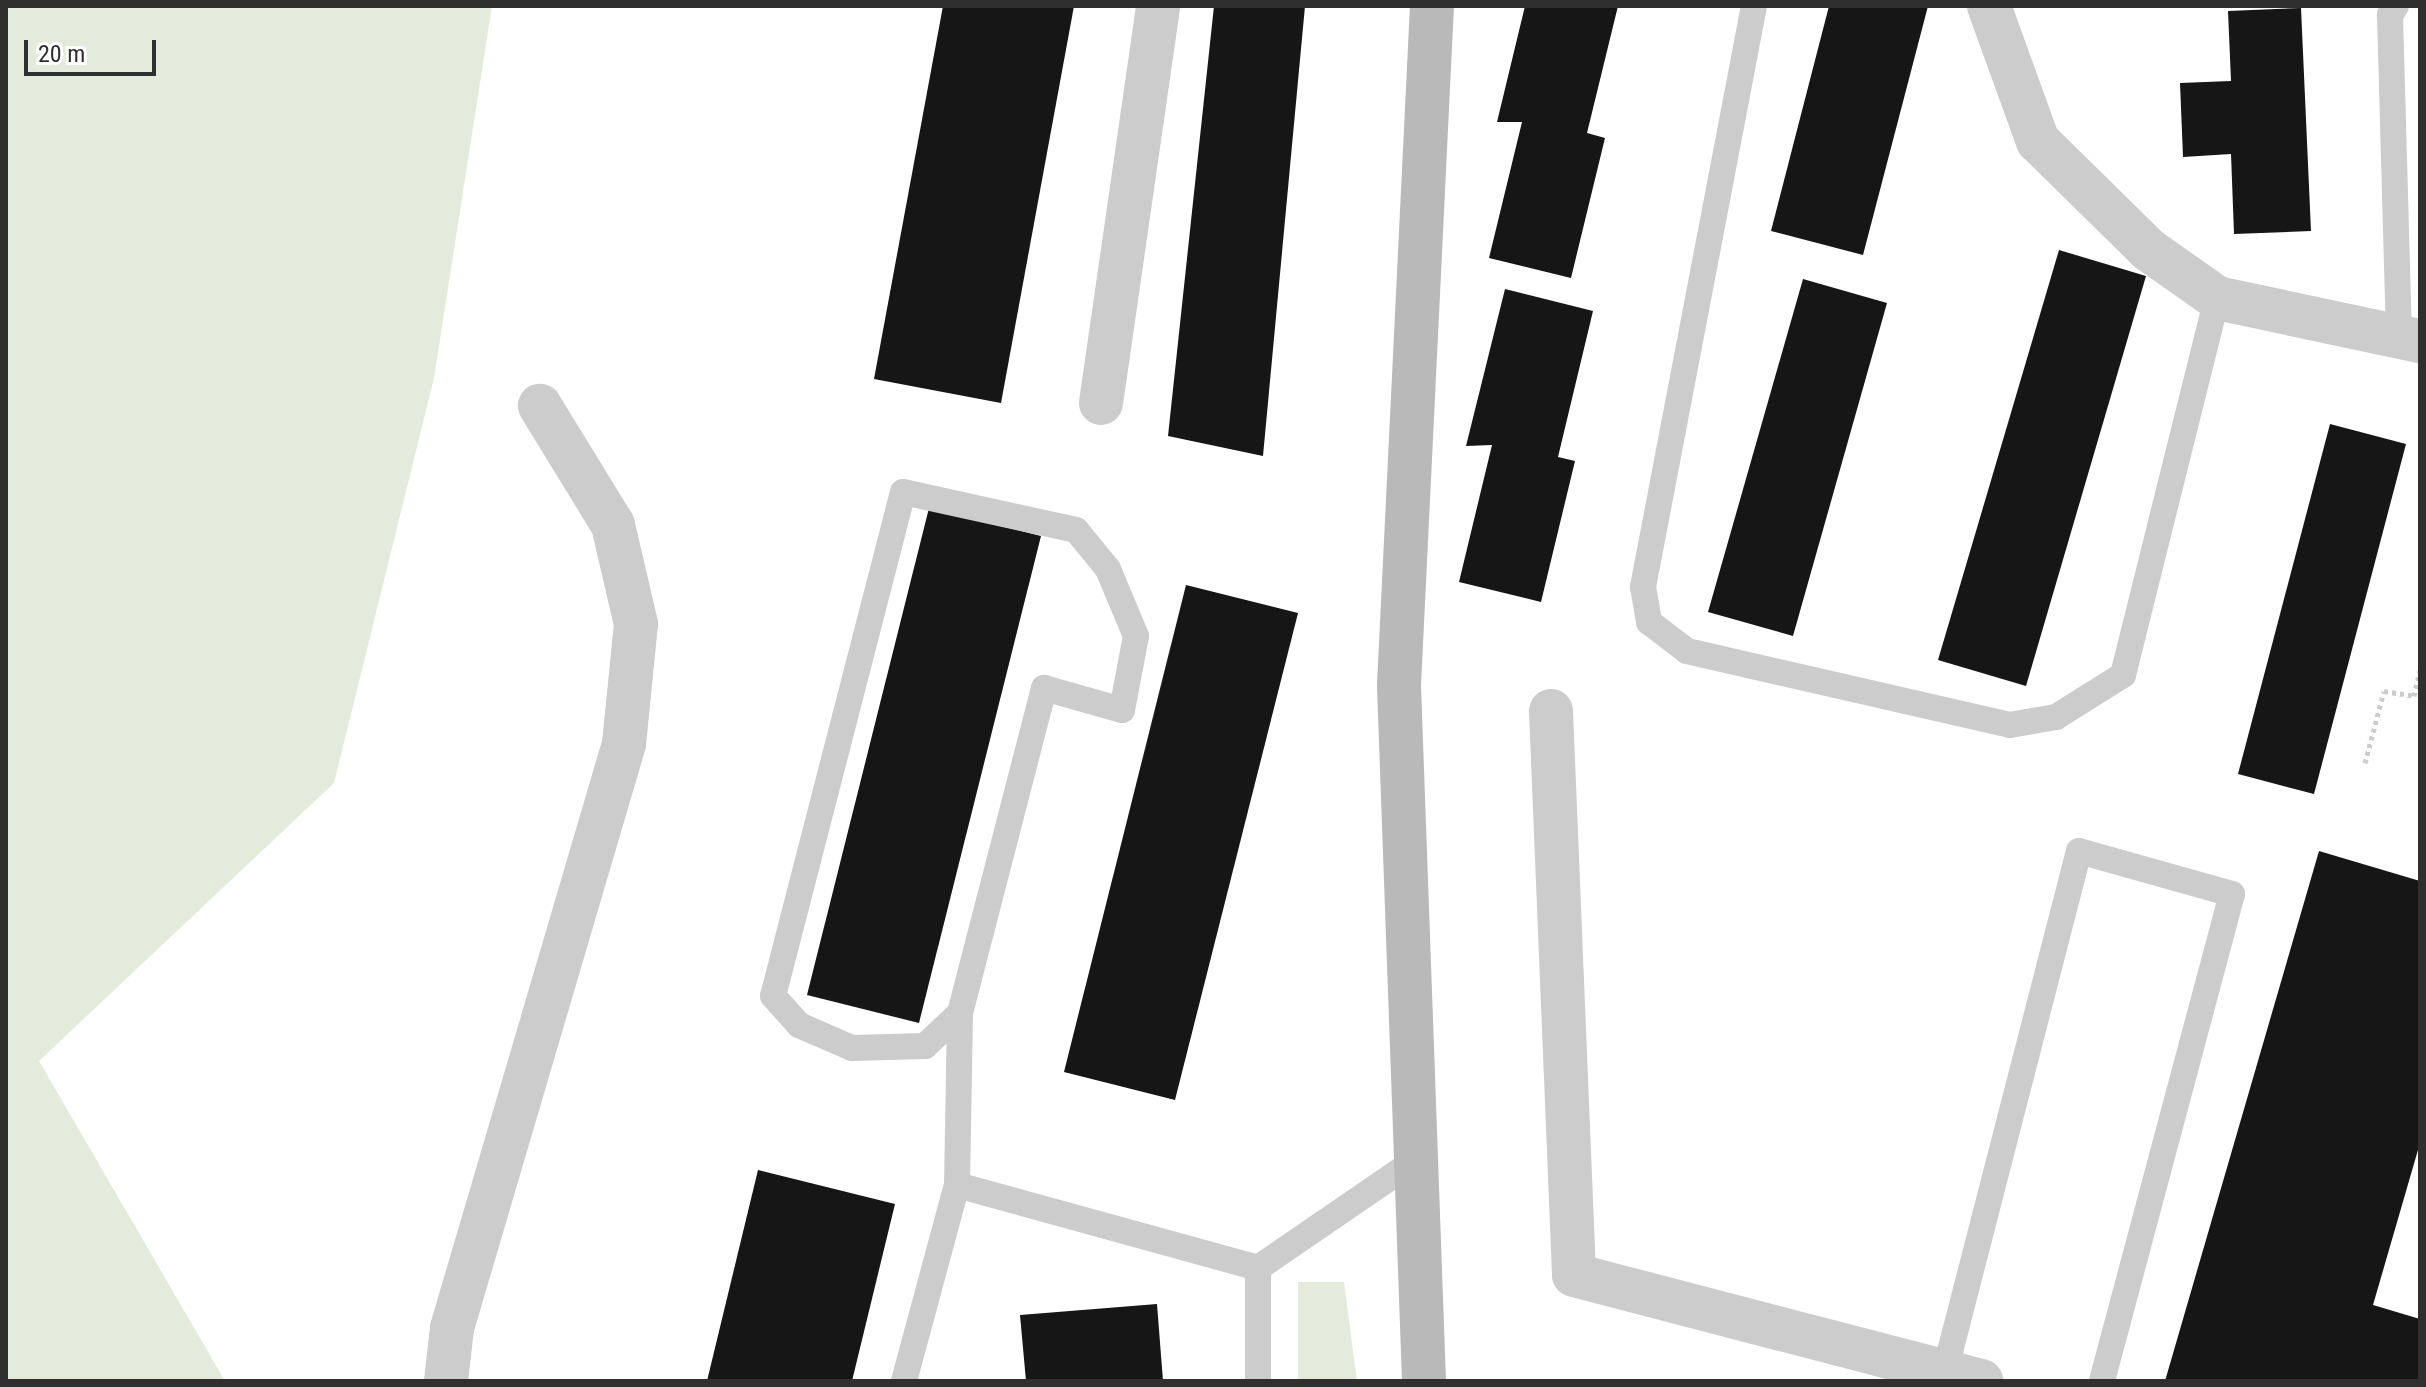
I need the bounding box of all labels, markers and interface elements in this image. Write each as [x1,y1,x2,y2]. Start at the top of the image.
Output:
scale bar [28,24,160,74]
text: 20 m [38,40,85,68]

